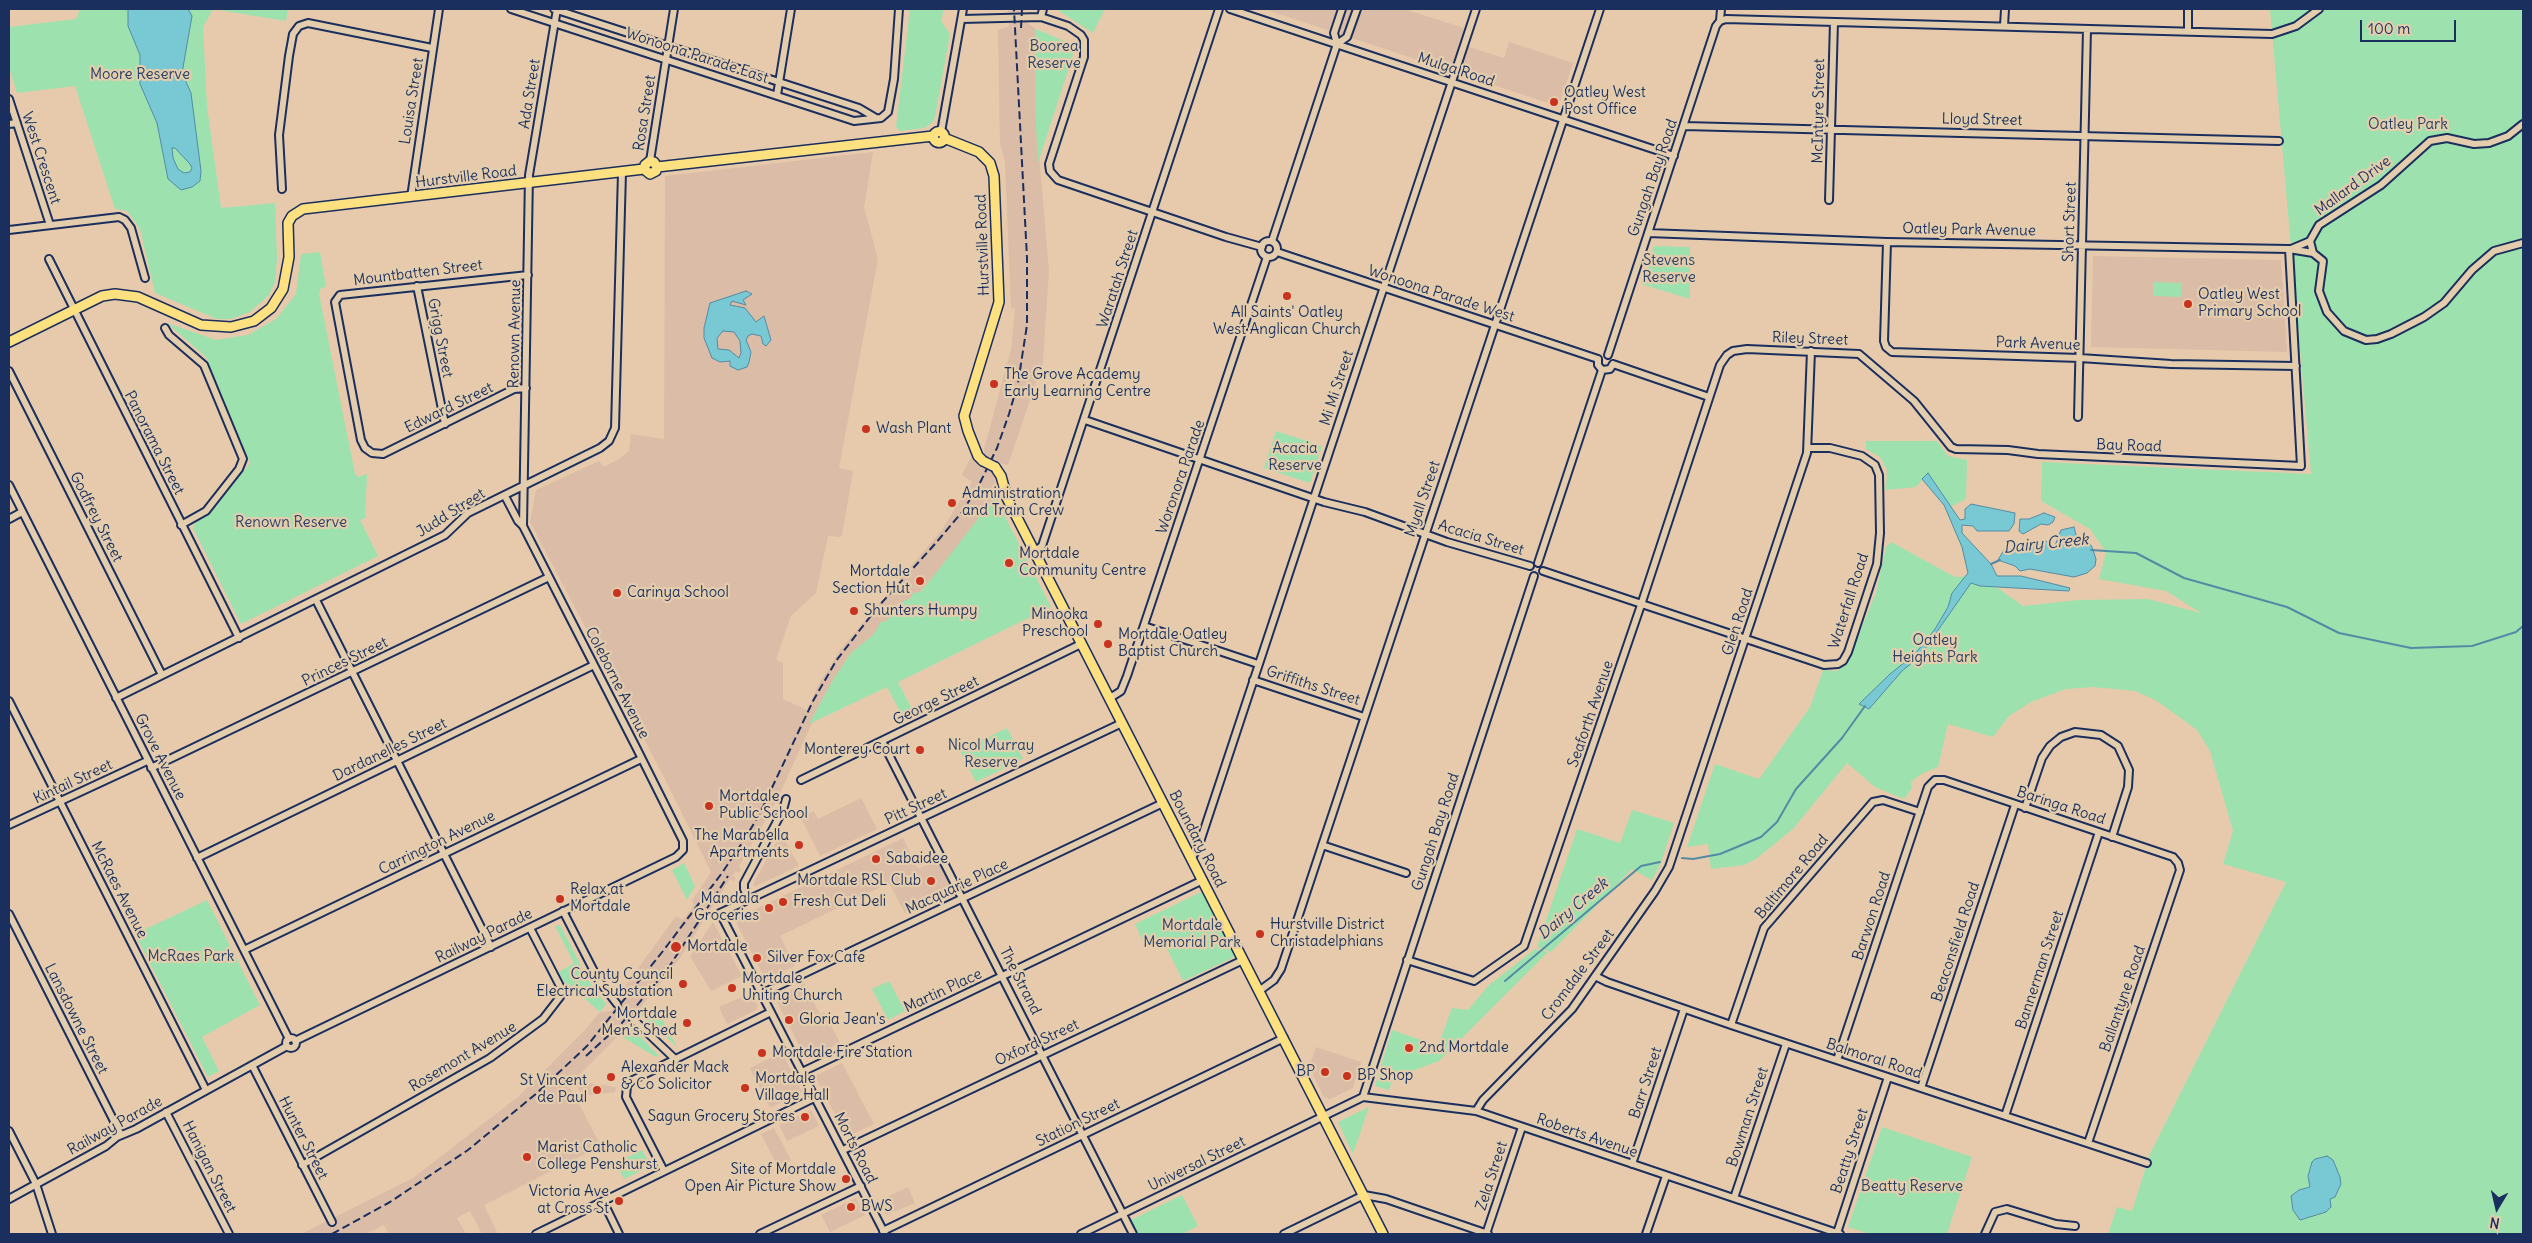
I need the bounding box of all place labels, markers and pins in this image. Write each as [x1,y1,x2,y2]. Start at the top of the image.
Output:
place label: Oatley West Post Office [1564,84,1646,119]
marker: Oatley West Post Office [1548,96,1560,108]
place label: Oatley West Primary School [2198,286,2301,321]
marker: All Saints' Oatley West Anglican Church [1281,290,1293,302]
marker: Oatley West Primary School [2182,298,2194,310]
place label: All Saints' Oatley West Anglican Church [1213,304,1361,339]
place label: The Grove Academy Early Learning Centre [1004,366,1151,401]
marker: The Grove Academy Early Learning Centre [988,378,1000,390]
place label: Wash Plant [876,420,951,438]
marker: Wash Plant [860,423,872,435]
place label: Administration and Train Crew [962,485,1064,520]
marker: Administration and Train Crew [946,497,958,509]
place label: Mortdale Community Centre [1019,545,1146,580]
marker: Mortdale Community Centre [1003,557,1015,569]
place label: Mortdale Section Hut [832,563,910,598]
marker: Mortdale Section Hut [914,575,926,587]
place label: Carinya School [627,584,729,602]
marker: Carinya School [611,587,623,599]
place label: Shunters Humpy [864,602,977,620]
marker: Shunters Humpy [848,605,860,617]
place label: Minooka Preschool [1022,606,1088,641]
marker: Minooka Preschool [1092,618,1104,630]
place label: Mortdale Oatley Baptist Church [1118,626,1227,661]
marker: Mortdale Oatley Baptist Church [1102,638,1114,650]
place label: Monterey Court [804,741,910,759]
marker: Monterey Court [914,744,926,756]
place label: Mortdale Public School [719,788,808,823]
marker: Mortdale Public School [703,800,715,812]
place label: The Marabella Apartments [694,827,789,862]
marker: The Marabella Apartments [793,839,805,851]
place label: Sabaidee [886,850,948,868]
marker: Sabaidee [870,853,882,865]
place label: Mortdale RSL Club [797,872,921,890]
marker: Mortdale RSL Club [925,875,937,887]
place label: Relax at Mortdale [570,881,630,916]
place label: Mandala Groceries [694,890,759,925]
marker: Relax at Mortdale [554,893,566,905]
place label: Fresh Cut Deli [793,893,886,911]
marker: Fresh Cut Deli [777,896,789,908]
marker: Mandala Groceries [763,902,775,914]
place label: Hurstville District Christadelphians [1270,916,1385,951]
marker: Hurstville District Christadelphians [1254,928,1266,940]
place label: Mortdale [687,938,747,956]
marker: Mortdale [669,940,683,954]
place label: Silver Fox Cafe [767,949,865,967]
marker: Silver Fox Cafe [751,952,763,964]
place label: County Council Electrical Substation [536,966,673,1001]
place label: Mortdale Uniting Church [742,970,843,1005]
marker: County Council Electrical Substation [677,978,689,990]
marker: Mortdale Uniting Church [726,982,738,994]
place label: Mortdale Men's Shed [601,1005,677,1040]
place label: Gloria Jean's [799,1011,886,1029]
marker: Gloria Jean's [783,1014,795,1026]
marker: Mortdale Men's Shed [681,1017,693,1029]
place label: 2nd Mortdale [1419,1039,1509,1057]
marker: 2nd Mortdale [1403,1042,1415,1054]
place label: Mortdale Fire Station [772,1044,912,1062]
marker: Mortdale Fire Station [756,1047,768,1059]
place label: Alexander Mack & Co Solicitor [621,1059,729,1094]
place label: BP [1296,1063,1315,1081]
marker: BP [1319,1066,1331,1078]
place label: BP Shop [1357,1067,1413,1085]
place label: Mortdale Village Hall [755,1070,829,1105]
marker: BP Shop [1341,1070,1353,1082]
marker: Alexander Mack & Co Solicitor [605,1071,617,1083]
place label: St Vincent de Paul [520,1072,587,1107]
marker: Mortdale Village Hall [739,1082,751,1094]
marker: St Vincent de Paul [591,1084,603,1096]
place label: Sagun Grocery Stores [648,1108,795,1126]
marker: Sagun Grocery Stores [799,1111,811,1123]
place label: Marist Catholic College Penshurst [537,1139,657,1174]
marker: Marist Catholic College Penshurst [521,1151,533,1163]
place label: Site of Mortdale Open Air Picture Show [684,1161,836,1196]
marker: Site of Mortdale Open Air Picture Show [840,1173,852,1185]
place label: Victoria Ave at Cross St [529,1183,609,1218]
marker: Victoria Ave at Cross St [613,1195,625,1207]
place label: BWS [861,1198,893,1216]
marker: BWS [845,1201,857,1213]

